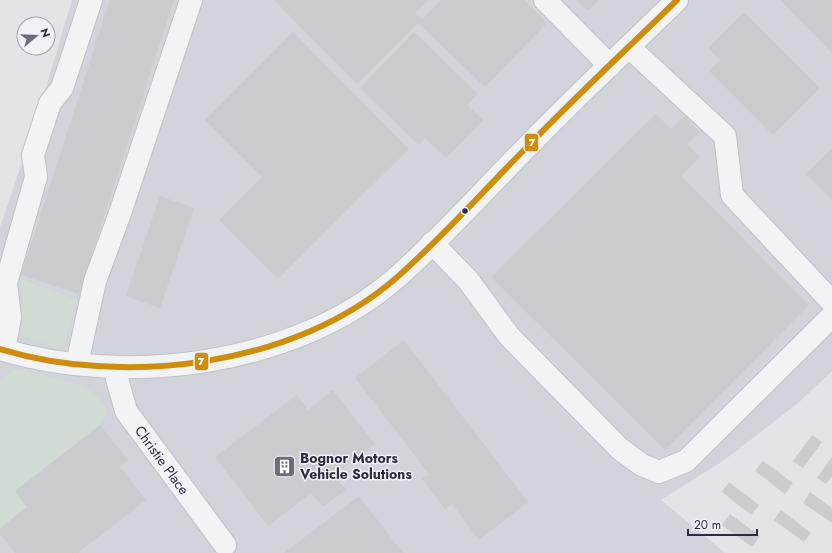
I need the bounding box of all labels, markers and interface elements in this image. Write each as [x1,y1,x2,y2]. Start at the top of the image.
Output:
north arrow [16,16,56,56]
text: N [36,26,54,39]
line badge: 7 [524,133,539,152]
text: 7 [529,134,536,150]
unlabelled marker [460,206,470,216]
line badge: 7 [194,352,209,371]
text: 7 [198,353,205,369]
street label: Christie Place [130,421,194,499]
place label: Bognor Motors Vehicle Solutions [299,448,412,484]
building icon: Bognor Motors Vehicle Solutions [271,453,297,479]
scale bar [688,511,757,537]
text: 20 m [694,516,721,534]

